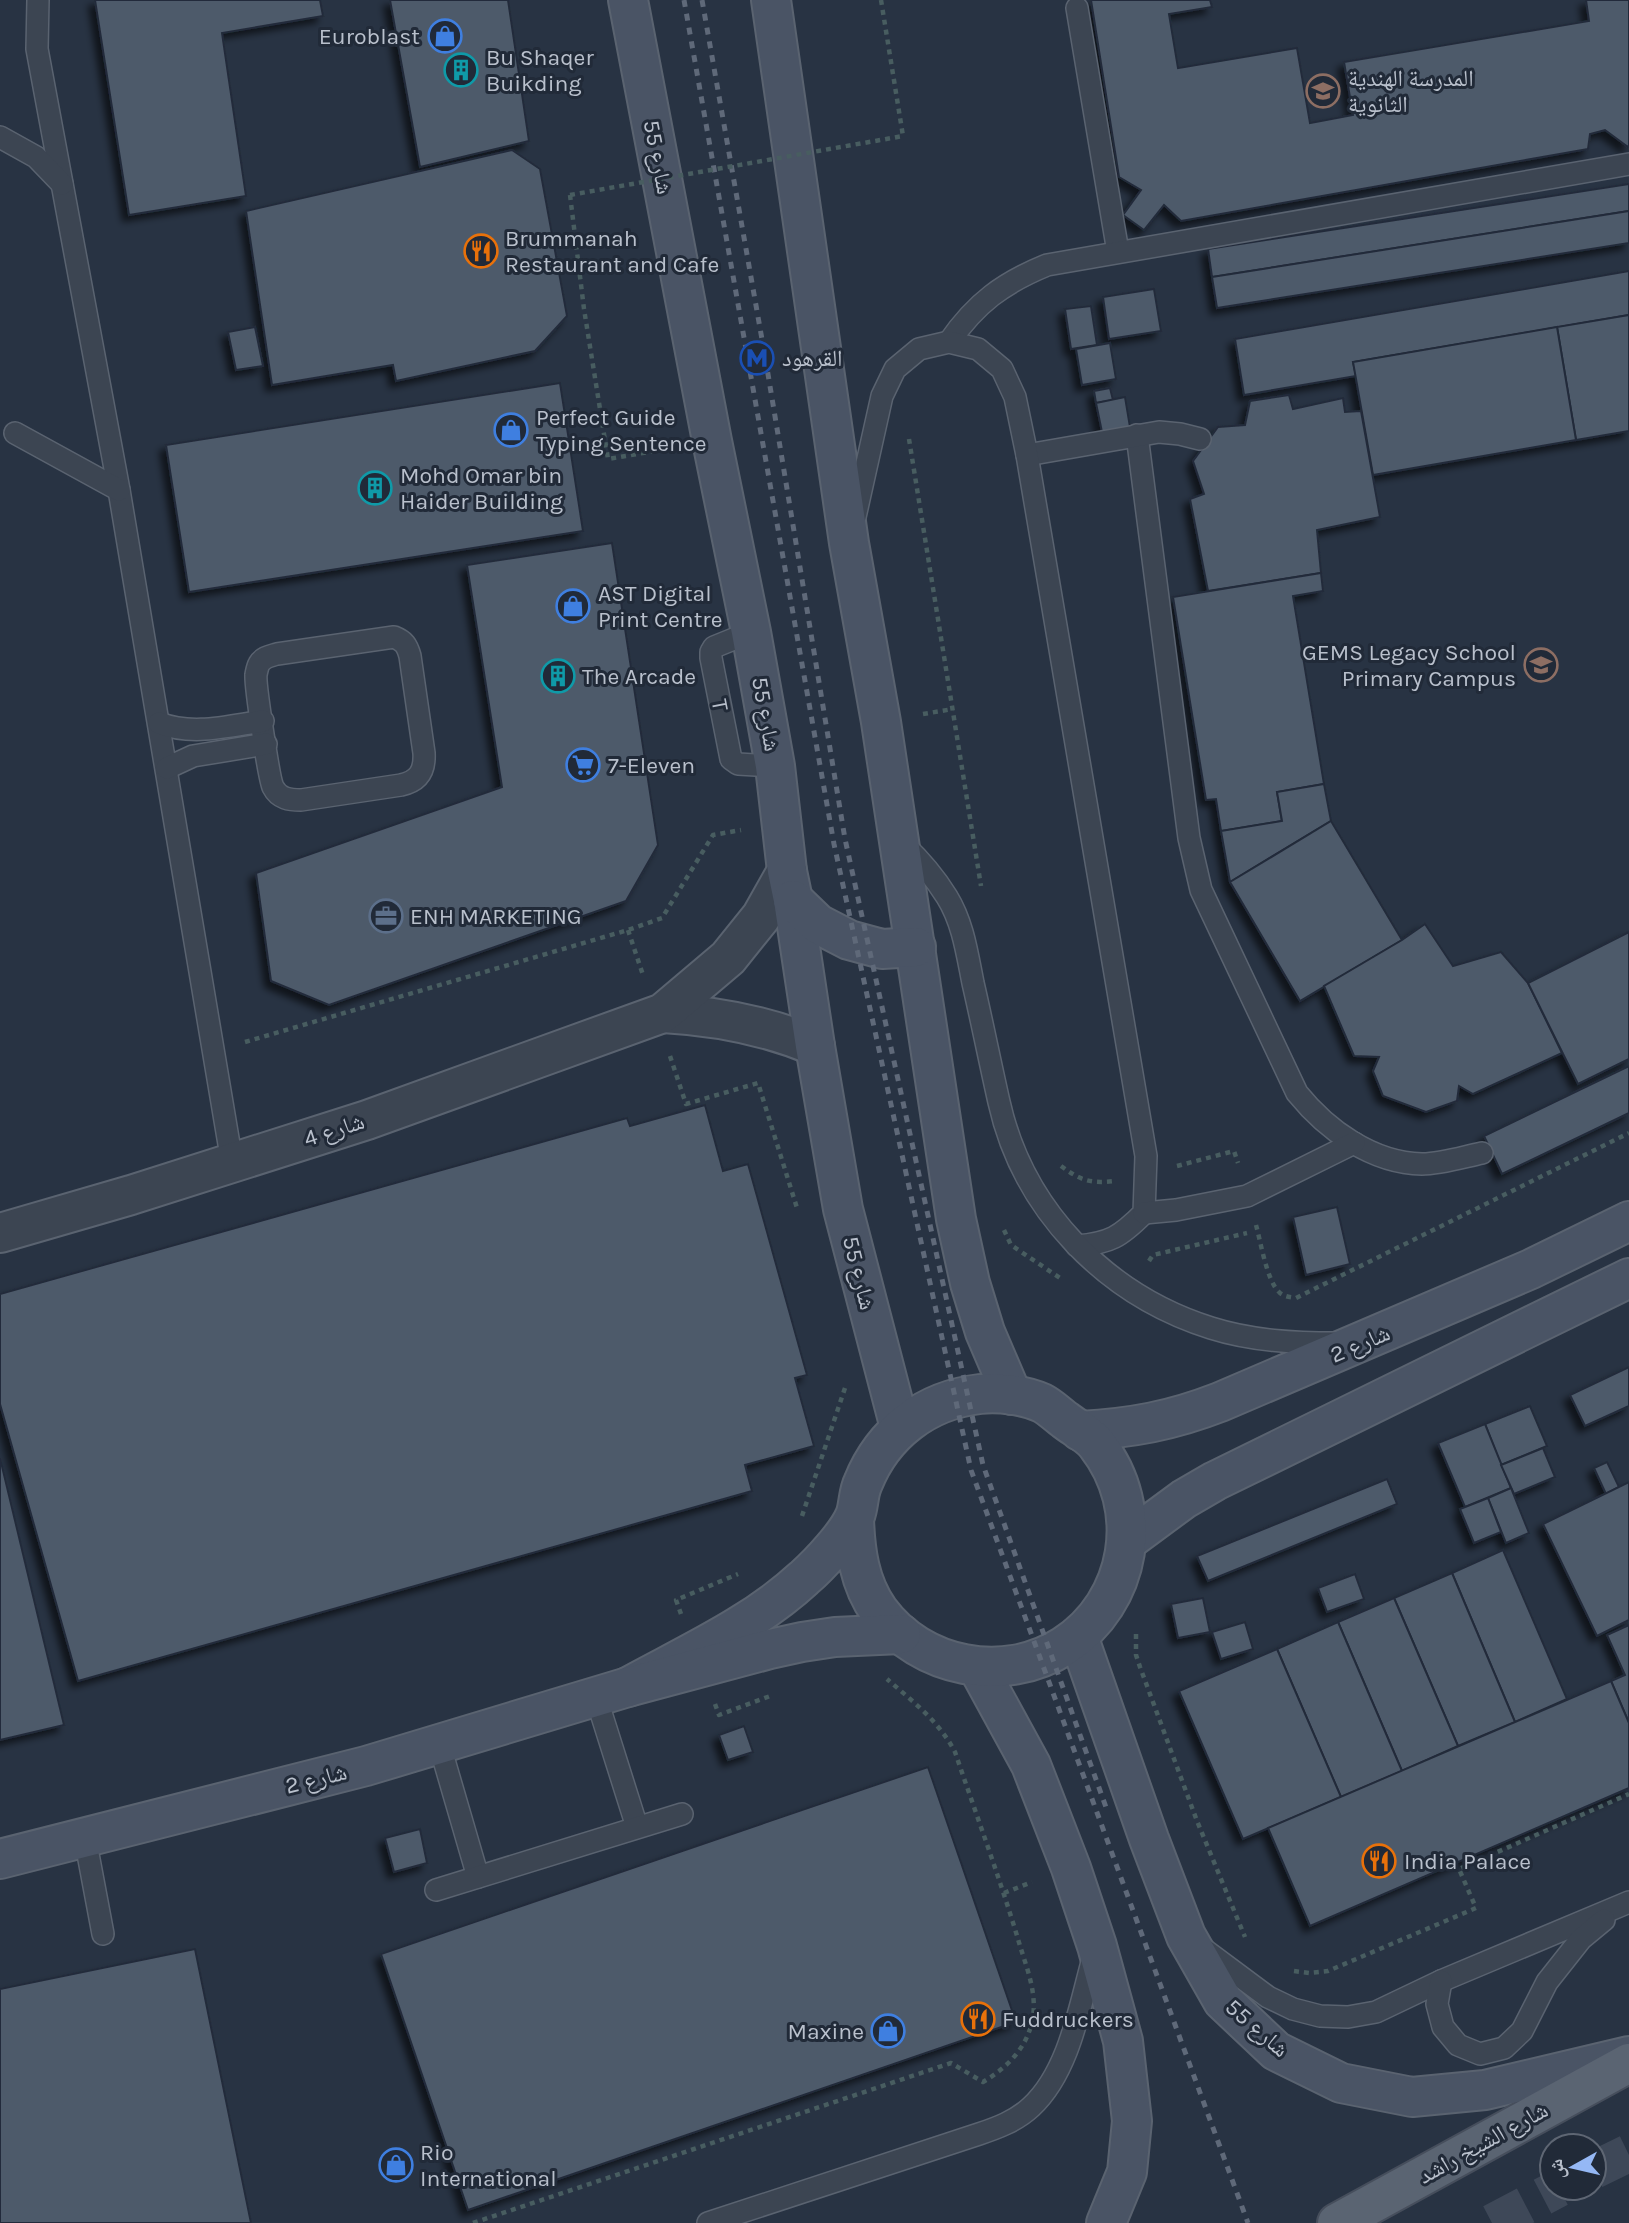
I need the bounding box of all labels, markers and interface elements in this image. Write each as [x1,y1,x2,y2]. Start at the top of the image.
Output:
shop icon: Euroblast [426,17,464,55]
place label: Euroblast [319,23,420,50]
place label: Bu Shaqer Buikding [486,44,594,97]
building icon: Bu Shaqer Buikding [442,51,480,89]
place label: المدرسة الهندية الثانوية [1348,65,1474,118]
school or university icon: المدرسة الهندية الثانوية [1304,72,1342,110]
street label: شارع 55 [637,118,678,197]
place label: Brummanah Restaurant and Cafe [505,225,719,278]
restaurant icon: Brummanah Restaurant and Cafe [462,232,500,270]
metro station icon: القرهود [738,339,776,377]
place label: القرهود [782,345,843,372]
place label: Perfect Guide Typing Sentence [536,404,707,457]
shop icon: Perfect Guide Typing Sentence [492,411,530,449]
place label: Mohd Omar bin Haider Building [400,462,563,515]
building icon: Mohd Omar bin Haider Building [356,469,394,507]
place label: AST Digital Print Centre [598,580,722,633]
shop icon: AST Digital Print Centre [554,587,592,625]
place label: GEMS Legacy School Primary Campus [1302,639,1516,692]
school or university icon: GEMS Legacy School Primary Campus [1522,646,1560,684]
building icon: The Arcade [539,657,577,695]
place label: The Arcade [582,663,696,690]
street label: شارع 55 [745,675,786,754]
street label: T [706,697,734,714]
supermarket icon: 7-Eleven [564,746,602,784]
place label: 7-Eleven [608,752,695,779]
office icon: ENH MARKETING [367,897,405,935]
place label: ENH MARKETING [410,903,582,930]
street label: شارع 4 [300,1108,368,1153]
street label: شارع 55 [836,1233,881,1313]
street label: شارع 2 [1326,1319,1394,1370]
street label: شارع 2 [282,1758,350,1801]
restaurant icon: India Palace [1360,1842,1398,1880]
place label: India Palace [1404,1848,1531,1875]
street label: شارع 55 [1219,1993,1294,2064]
restaurant icon: Fuddruckers [959,2000,997,2038]
place label: Fuddruckers [1002,2006,1134,2033]
shop icon: Maxine [869,2012,907,2050]
place label: Maxine [788,2018,864,2045]
street label: شارع الشيخ راشد [1413,2096,1553,2191]
north arrow [1538,2132,1608,2202]
place label: Rio International [420,2139,557,2192]
shop icon: Rio International [377,2146,415,2184]
text: ش [1545,2158,1569,2181]

